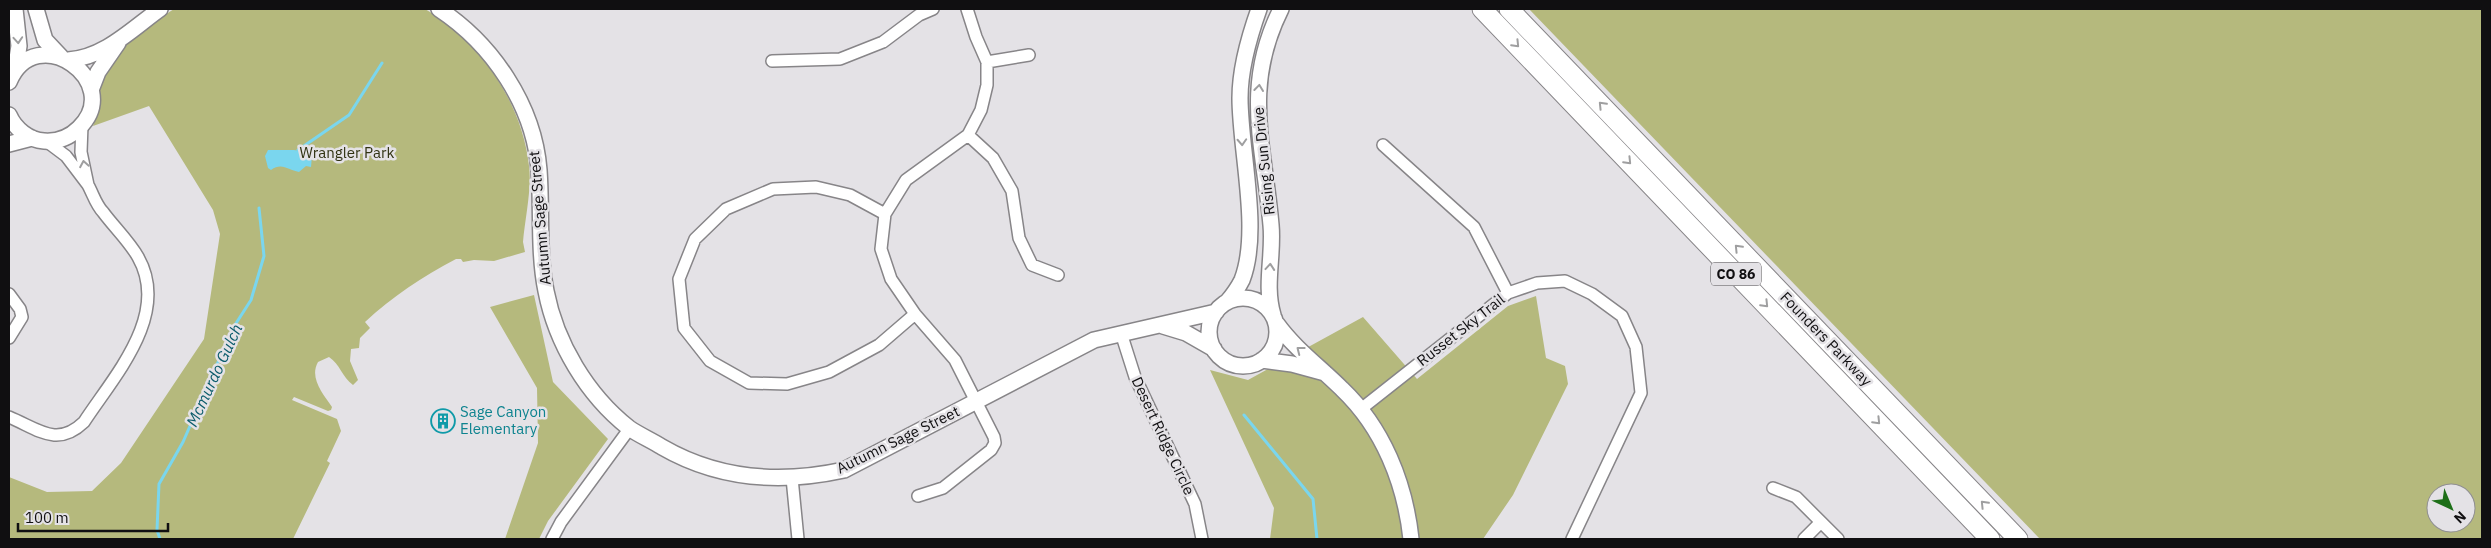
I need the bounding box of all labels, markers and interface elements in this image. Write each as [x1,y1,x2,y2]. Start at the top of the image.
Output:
one-way arrow [13,36,24,44]
one-way arrow [1510,38,1519,47]
one-way arrow [1253,84,1264,92]
one-way arrow [1599,102,1608,111]
street label: Rising Sun Drive [1248,106,1279,216]
one-way arrow [1237,139,1248,147]
park label: Wrangler Park [300,143,395,162]
street label: Autumn Sage Street [524,150,555,286]
one-way arrow [1622,155,1631,164]
one-way arrow [79,159,89,168]
one-way arrow [1735,245,1744,254]
road number: CO 86 [1711,262,1761,286]
one-way arrow [1264,263,1275,271]
street label: Founders Parkway [1776,287,1877,390]
street label: Russet Sky Trail [1413,289,1509,370]
one-way arrow [1759,298,1768,307]
water label: Mcmurdo Gulch [181,320,247,430]
one-way arrow [1296,347,1306,356]
street label: Desert Ridge Circle [1128,374,1199,498]
place label: Sage Canyon Elementary [460,402,546,438]
street label: Autumn Sage Street [833,402,962,478]
building icon: Sage Canyon Elementary [430,408,456,434]
one-way arrow [1871,415,1880,424]
north arrow [2426,483,2476,533]
scale bar [18,500,168,532]
one-way arrow [1981,501,1990,510]
text: N [2450,507,2470,527]
text: 100 m [25,508,69,527]

